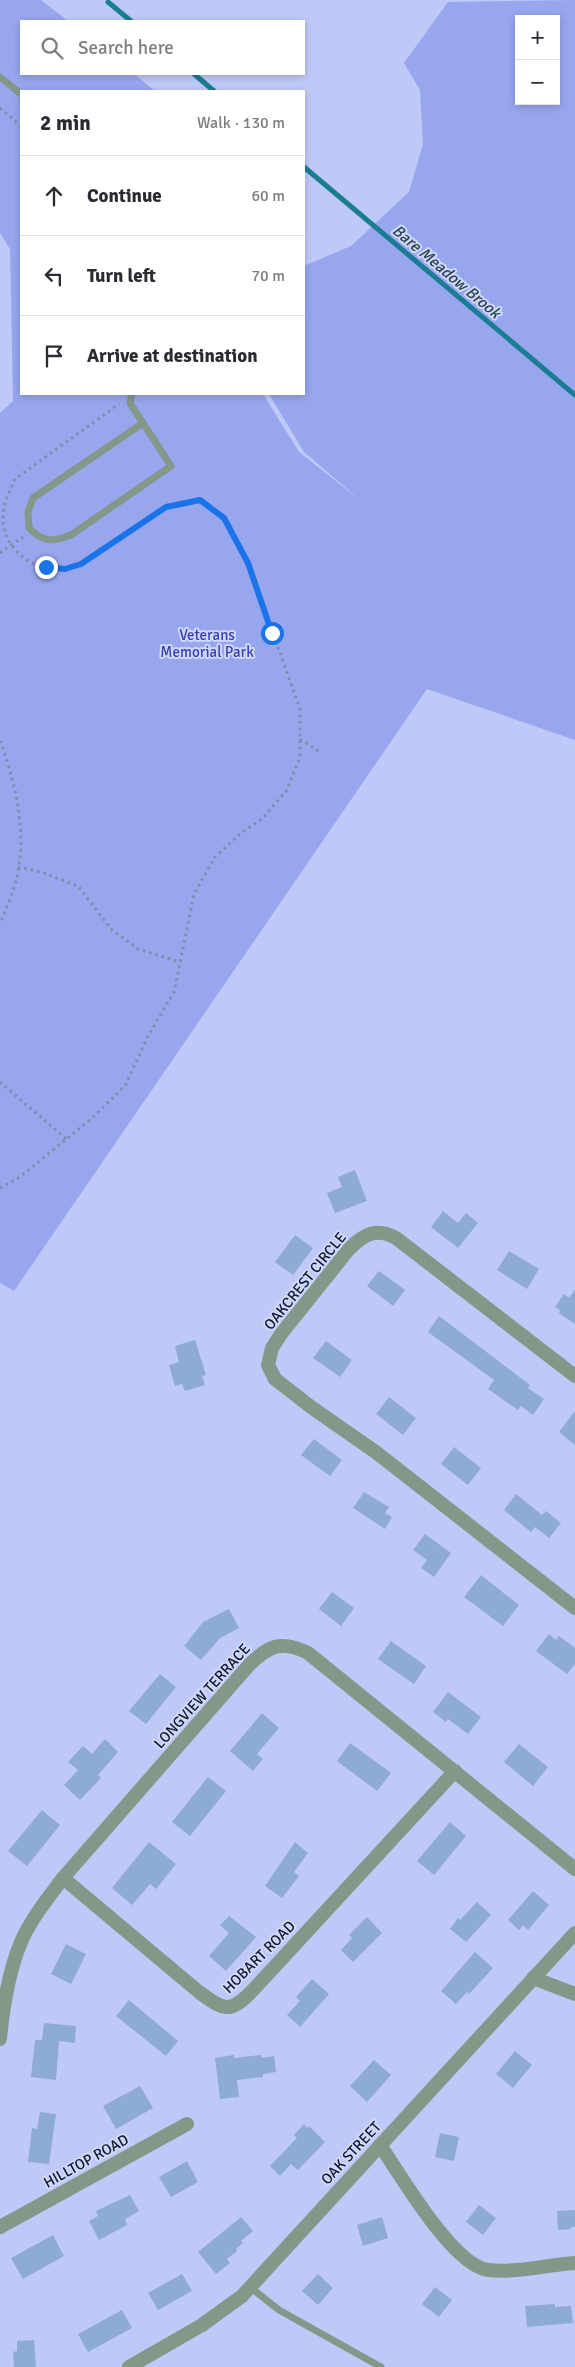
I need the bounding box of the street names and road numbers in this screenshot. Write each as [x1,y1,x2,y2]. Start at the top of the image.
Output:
street label: OAKCREST CIRCLE [260,1229,350,1333]
street label: LONGVIEW TERRACE [150,1640,254,1752]
street label: HOBART ROAD [219,1917,299,1997]
street label: OAK STREET [317,2117,385,2188]
street label: HILLTOP ROAD [40,2130,132,2192]

